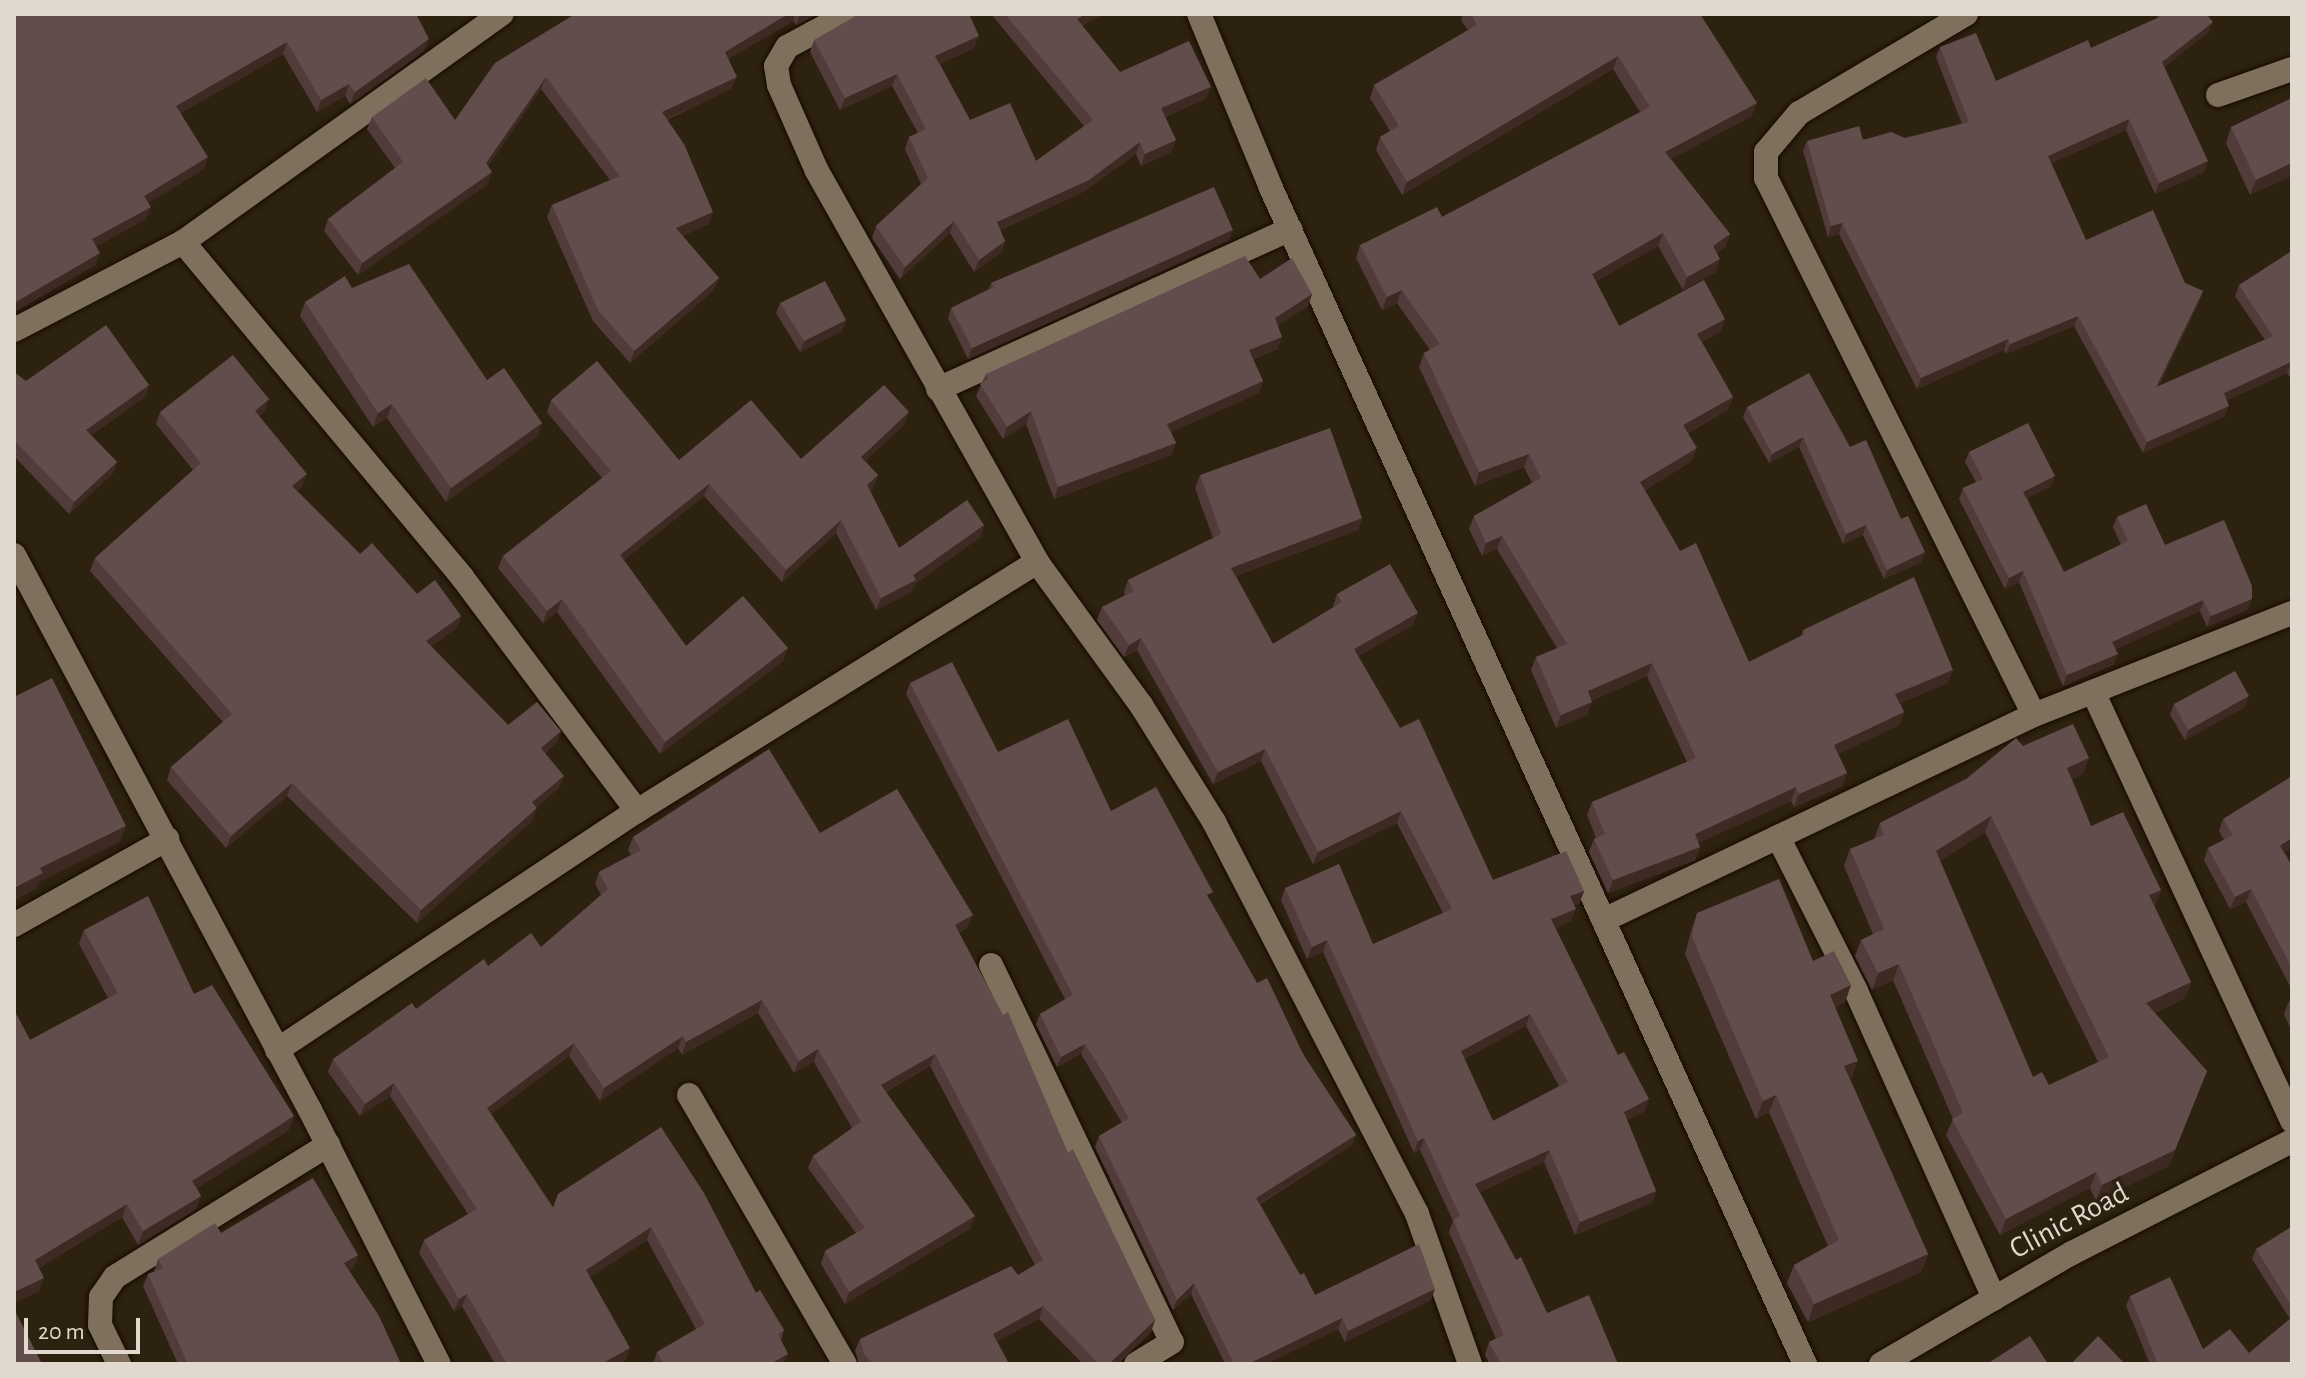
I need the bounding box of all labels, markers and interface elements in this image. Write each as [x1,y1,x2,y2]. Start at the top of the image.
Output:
street label: Clinic Road [2004,1175,2134,1267]
scale bar [28,1302,144,1352]
text: 20 m [38,1320,85,1344]

